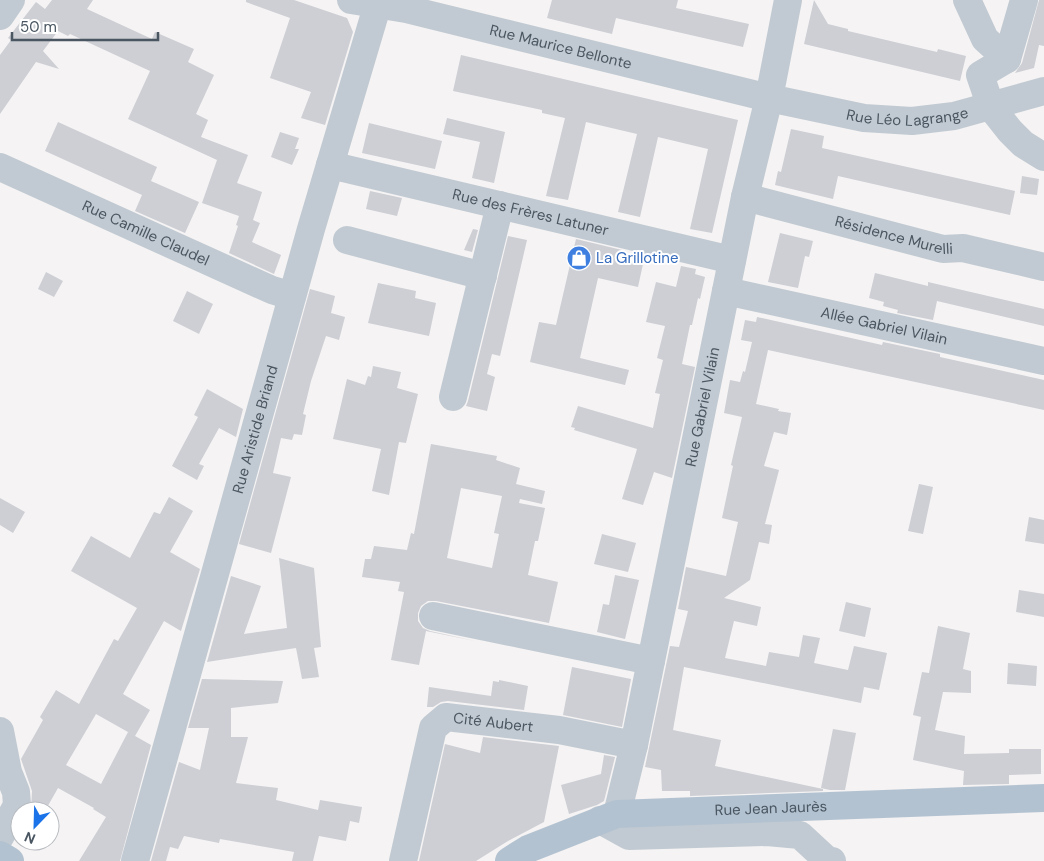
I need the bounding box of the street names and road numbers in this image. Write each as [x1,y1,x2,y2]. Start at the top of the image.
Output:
street label: Rue Maurice Bellonte [488,20,634,74]
street label: Rue Léo Lagrange [844,103,970,131]
street label: Rue des Frères Latuner [450,184,611,241]
street label: Rue Camille Claudel [79,195,213,270]
street label: Résidence Murelli [833,211,953,259]
street label: Allée Gabriel Vilain [819,302,949,349]
street label: Rue Gabriel Vilain [681,345,724,468]
street label: Rue Aristide Briand [228,363,283,496]
street label: Cité Aubert [452,708,534,737]
street label: Rue Jean Jaurès [714,796,827,820]

